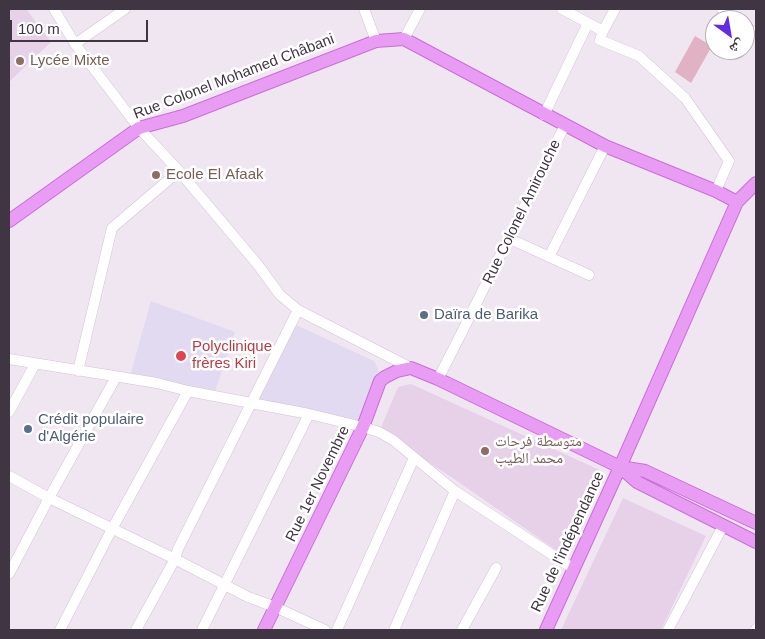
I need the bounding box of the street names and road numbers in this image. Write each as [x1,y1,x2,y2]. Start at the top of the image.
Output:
street label: Rue Colonel Mohamed Châbani [131,30,337,124]
street label: Rue Colonel Amirouche [479,137,565,287]
street label: Rue 1er Novembre [282,423,354,545]
street label: Rue de l'indépendance [528,469,608,615]

